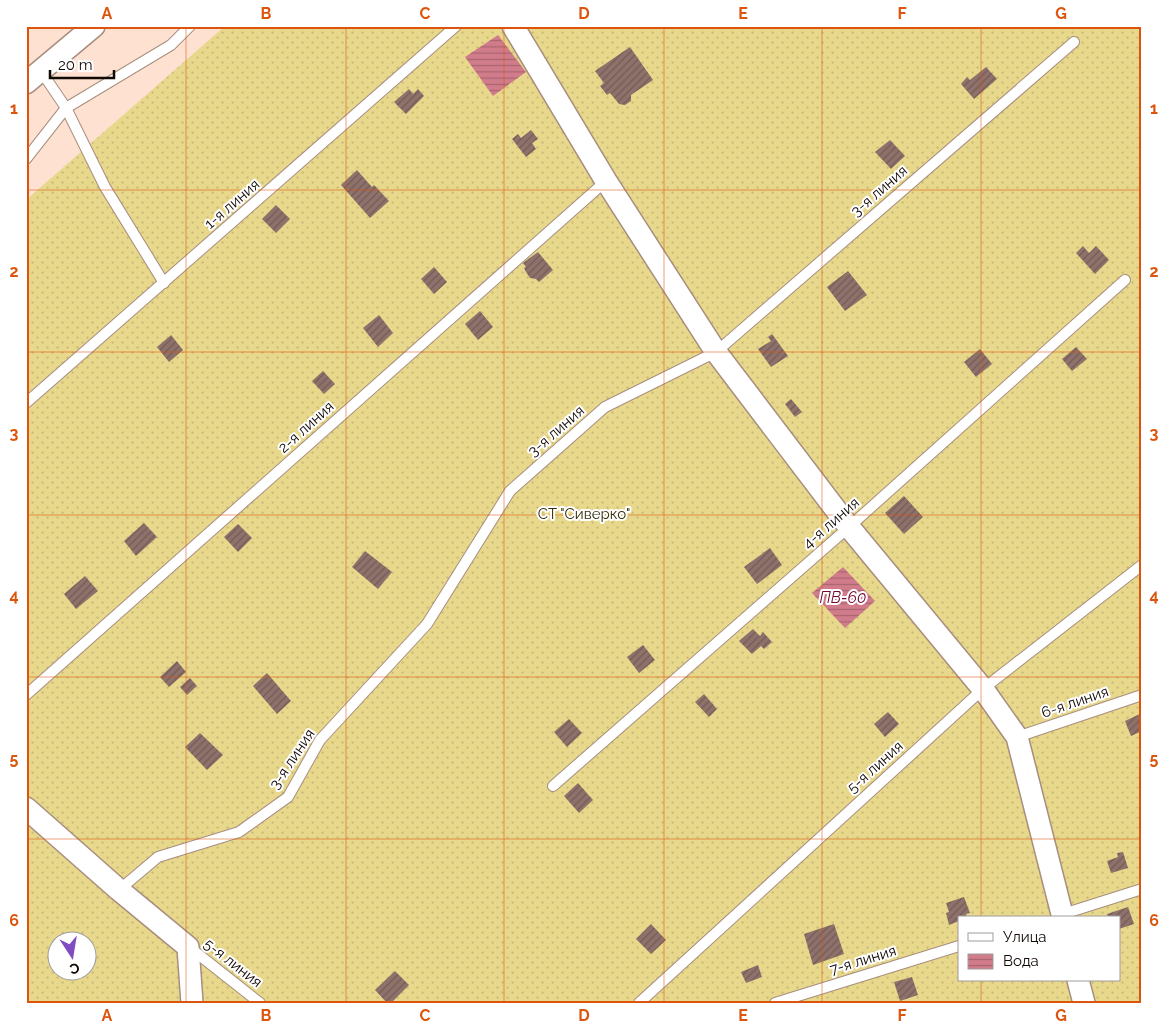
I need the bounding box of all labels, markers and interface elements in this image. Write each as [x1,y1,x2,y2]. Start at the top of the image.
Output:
text: A [102,4,113,23]
text: B [261,4,272,23]
text: C [420,4,431,23]
text: D [578,4,590,23]
text: E [738,4,748,23]
text: F [897,4,907,23]
text: G [1055,4,1067,23]
scale bar [50,48,114,80]
text: 20 m [58,56,93,74]
text: 1 [10,99,18,118]
text: 1 [1150,99,1158,118]
street label: 3-я линия [847,162,911,220]
street label: 1-я линия [201,175,263,233]
text: 2 [9,262,19,281]
text: 2 [1149,262,1159,281]
street label: 2-я линия [274,397,338,457]
street label: 3-я линия [524,402,588,460]
text: 3 [10,424,19,443]
text: 3 [1150,424,1159,443]
street label: 4-я линия [799,494,863,552]
park label: СТ "Сиверко" [538,505,630,523]
text: 4 [9,586,19,605]
text: 4 [1149,586,1159,605]
water label: ПВ-60 [820,588,866,607]
street label: 6-я линия [1039,682,1111,722]
street label: 3-я линия [265,725,319,793]
street label: 5-я линия [843,737,907,797]
text: 5 [10,749,19,768]
text: 5 [1150,749,1159,768]
text: 6 [9,911,19,930]
text: 6 [1149,911,1159,930]
legend [958,916,1120,982]
text: Улица [1003,928,1047,946]
north arrow [48,932,98,982]
street label: 5-я линия [200,935,266,991]
street label: 7-я линия [828,941,898,979]
text: Вода [1003,952,1039,970]
text: С [68,960,81,978]
text: A [102,1006,113,1025]
text: B [261,1006,272,1025]
text: C [420,1006,431,1025]
text: D [578,1006,590,1025]
text: E [738,1006,748,1025]
text: F [897,1006,907,1025]
text: G [1055,1006,1067,1025]

